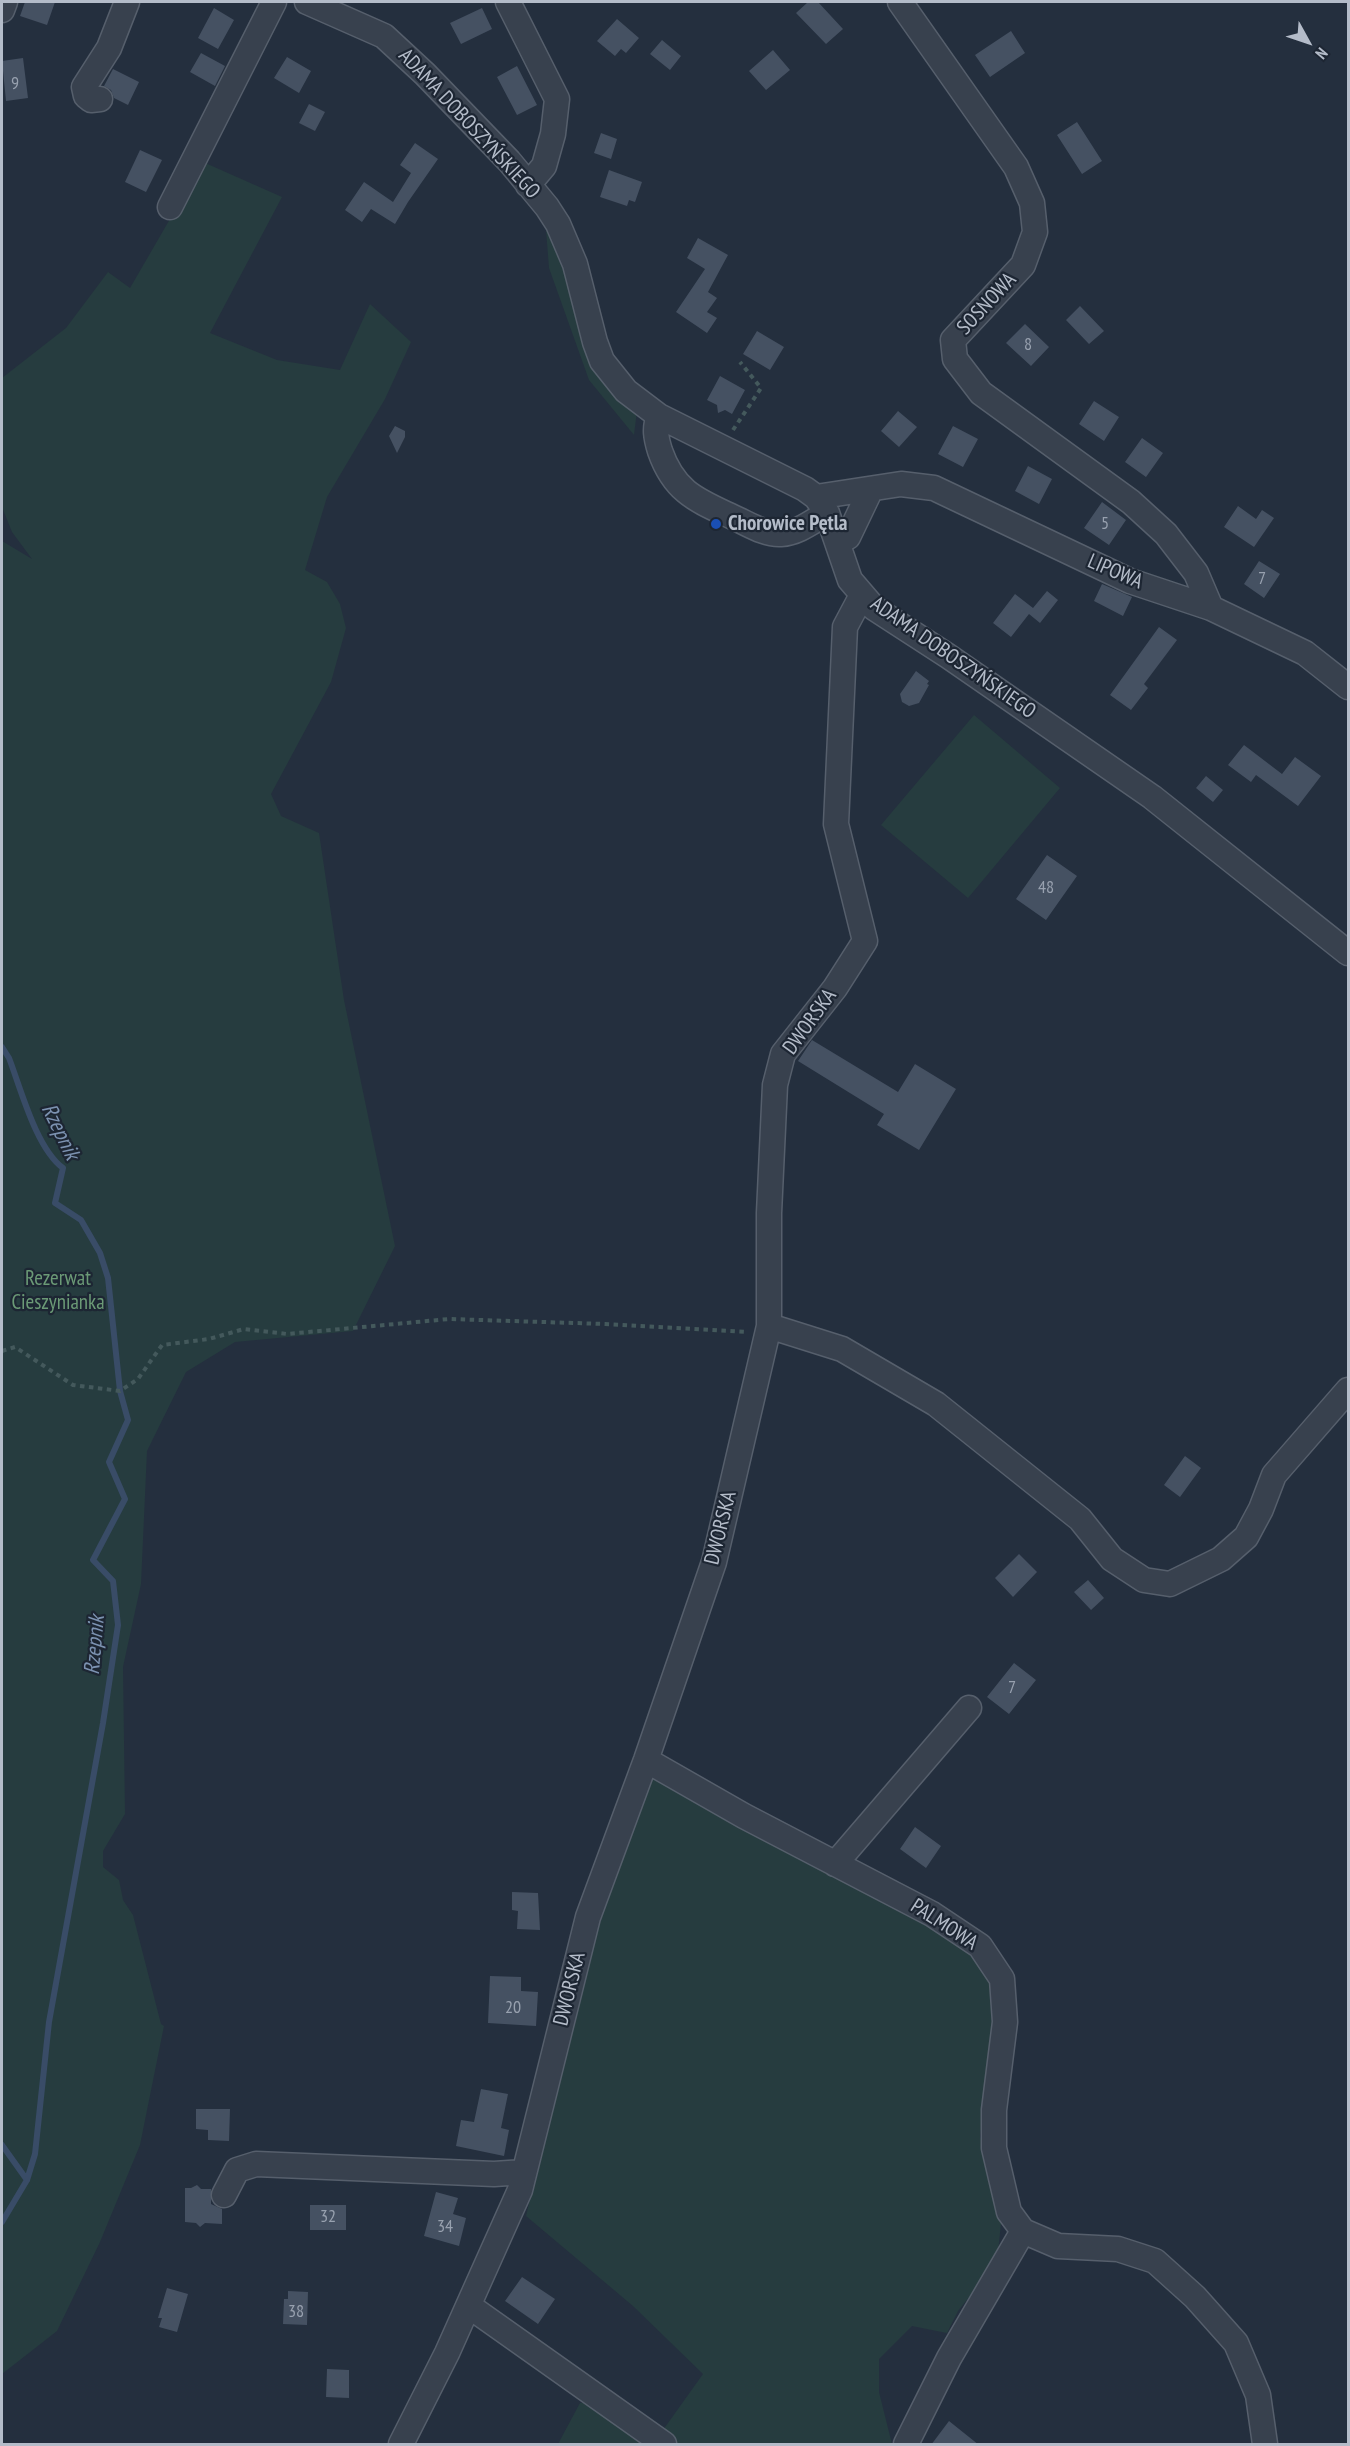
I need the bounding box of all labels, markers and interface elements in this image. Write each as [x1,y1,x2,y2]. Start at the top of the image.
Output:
north arrow [1278,12,1338,72]
street label: ADAMA DOBOSZYŃSKIEGO [393,44,545,204]
text: N [1311,44,1332,63]
house number: 9 [11,73,19,95]
street label: SOSNOWA [952,268,1022,340]
house number: 8 [1024,334,1032,356]
place label: Chorowice Pętla [728,511,847,537]
house number: 5 [1101,513,1109,535]
marker: Chorowice Pętla [709,517,723,531]
street label: LIPOWA [1084,549,1146,595]
house number: 7 [1258,568,1266,590]
street label: ADAMA DOBOSZYŃSKIEGO [866,592,1040,724]
house number: 48 [1038,877,1054,899]
street label: DWORSKA [778,984,842,1060]
water label: Rzepnik [35,1100,85,1164]
park label: Rezerwat Cieszynianka [11,1266,105,1316]
street label: DWORSKA [700,1489,742,1567]
water label: Rzepnik [79,1614,111,1676]
house number: 7 [1008,1677,1016,1699]
street label: PALMOWA [906,1894,982,1956]
street label: DWORSKA [549,1950,591,2028]
house number: 20 [505,1997,521,2019]
house number: 32 [320,2206,336,2228]
house number: 34 [437,2216,453,2238]
house number: 38 [288,2301,304,2323]

